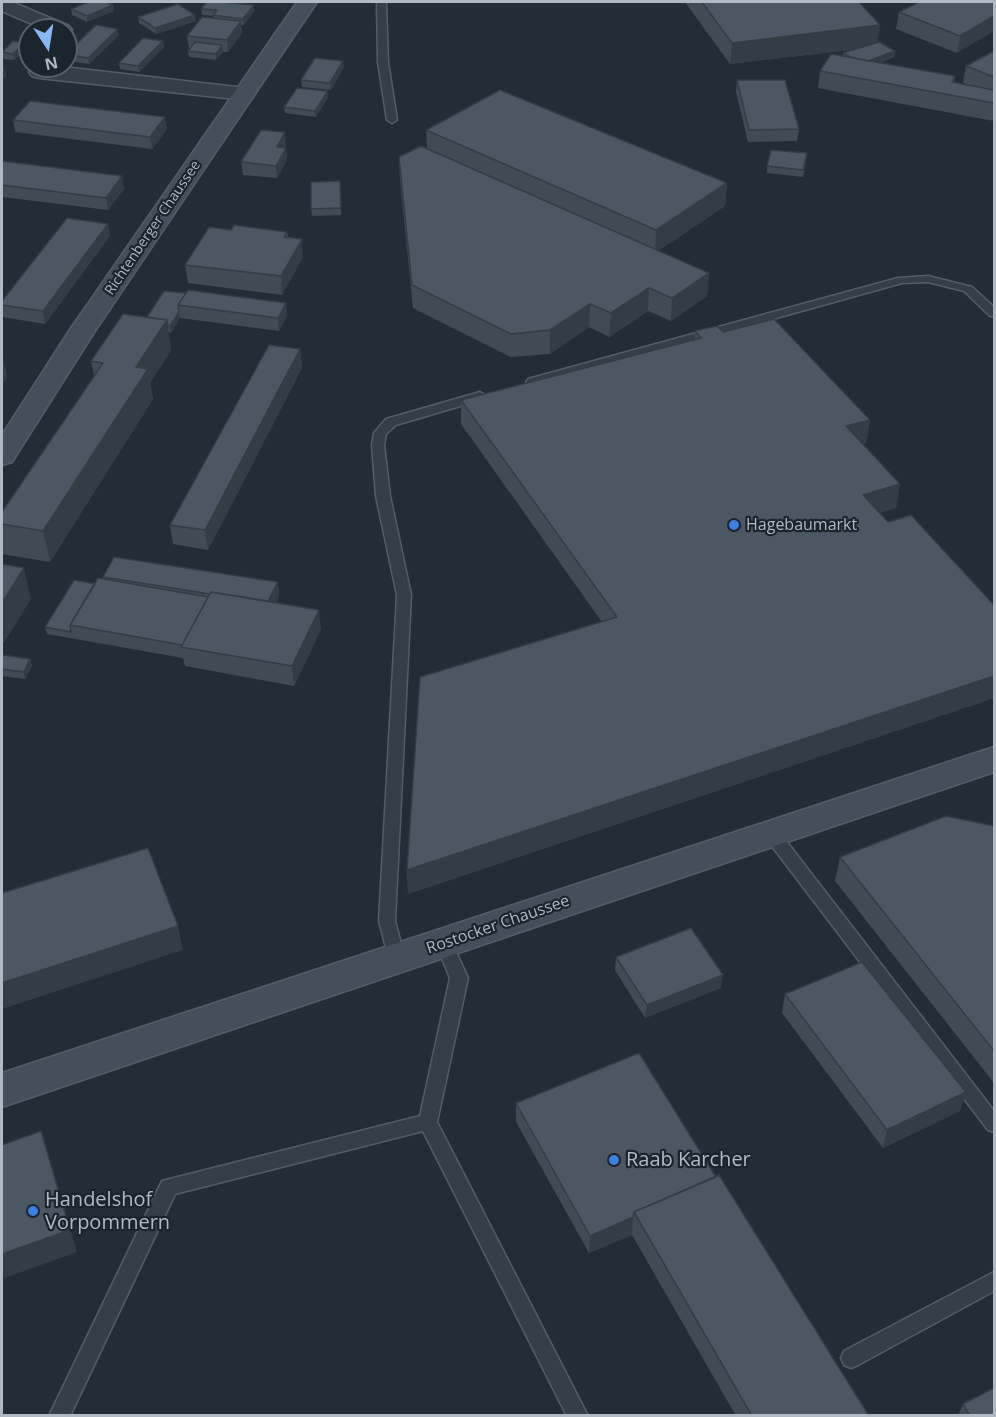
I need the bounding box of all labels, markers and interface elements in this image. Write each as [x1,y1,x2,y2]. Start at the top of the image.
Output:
north arrow [18,18,78,78]
text: N [43,52,60,76]
street label: Richtenberger Chaussee [102,158,204,298]
place label: Hagebaumarkt [746,515,857,535]
marker: Hagebaumarkt [727,518,741,532]
street label: Rostocker Chaussee [424,892,572,958]
place label: Raab Karcher [626,1148,751,1172]
marker: Raab Karcher [607,1153,621,1167]
place label: Handelshof Vorpommern [45,1188,170,1235]
marker: Handelshof Vorpommern [26,1204,40,1218]

